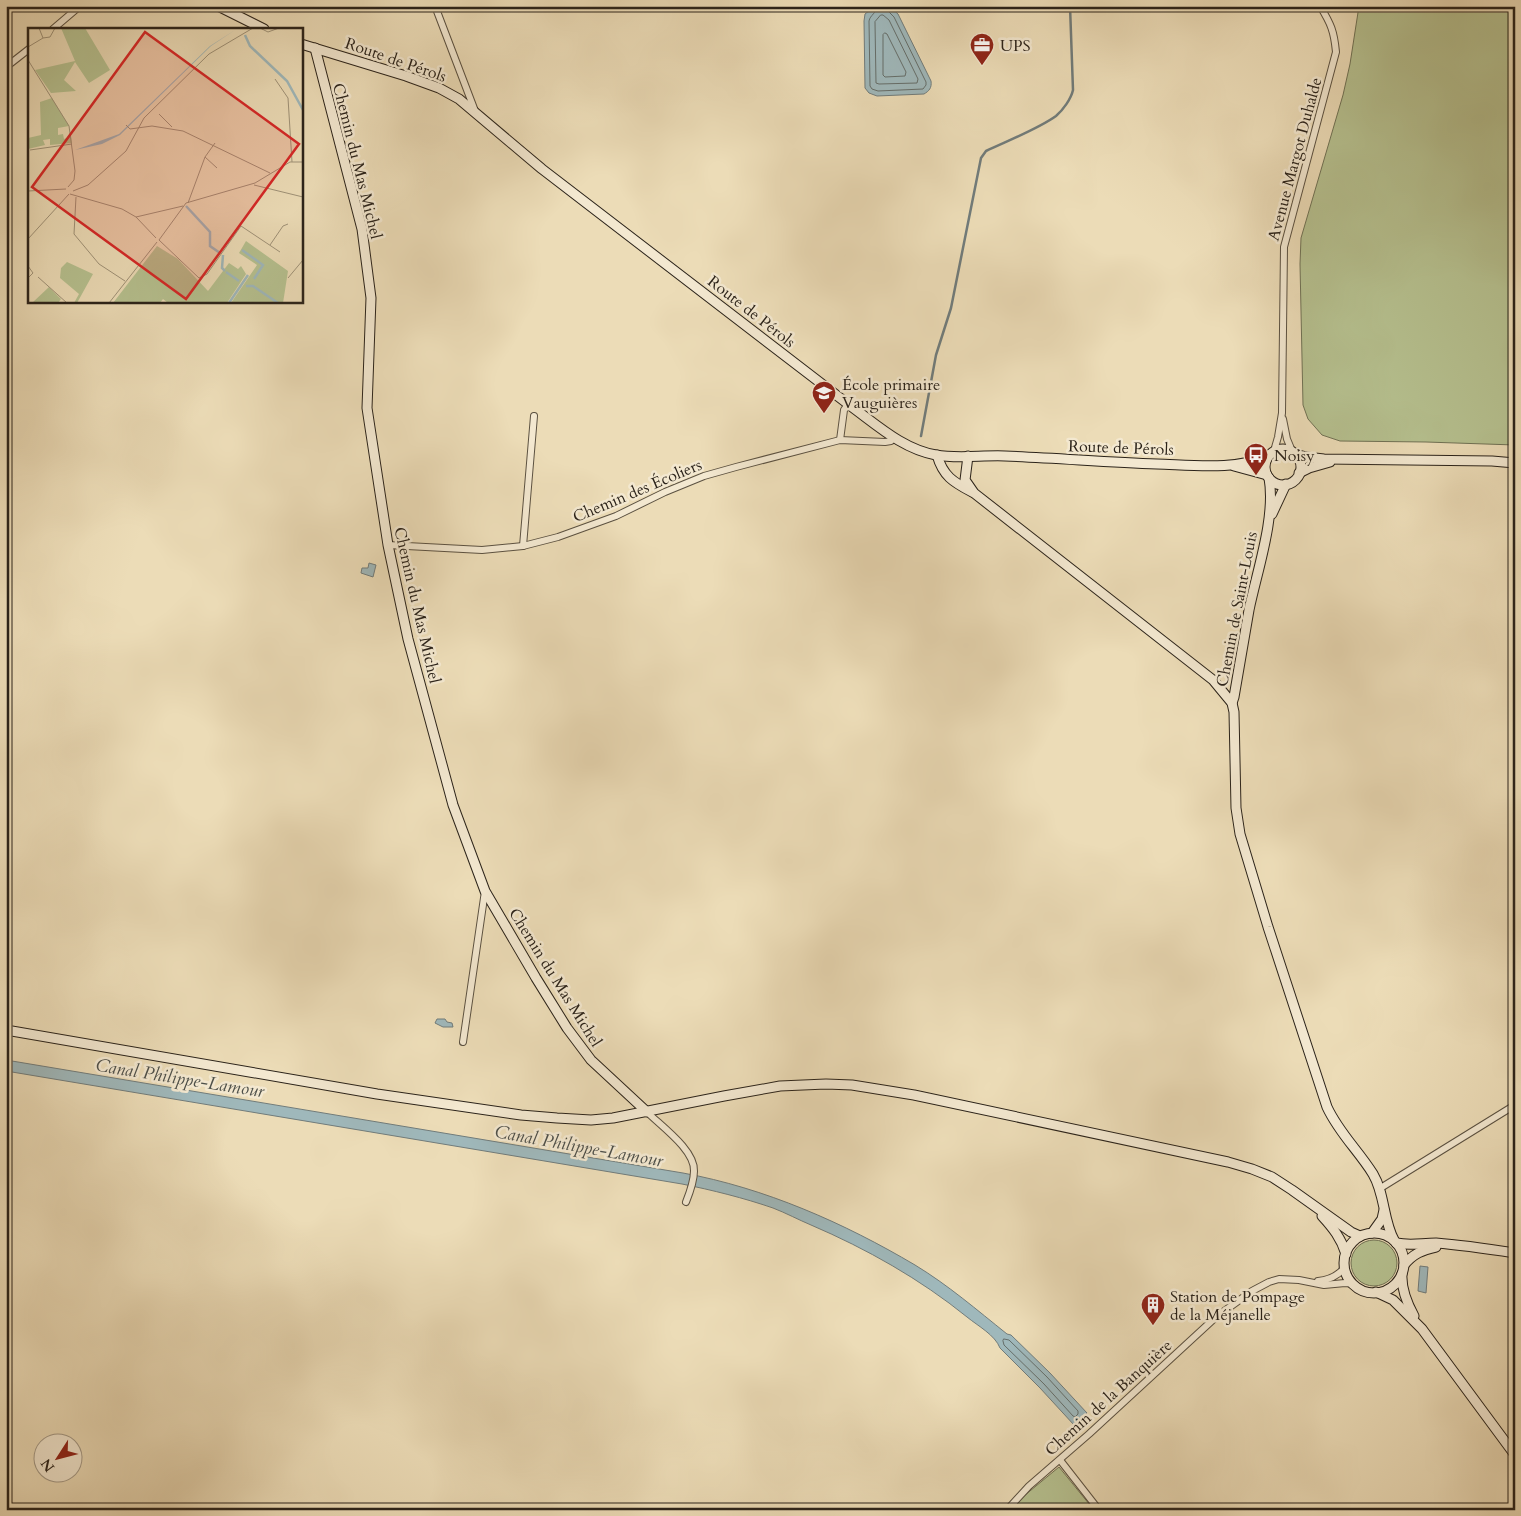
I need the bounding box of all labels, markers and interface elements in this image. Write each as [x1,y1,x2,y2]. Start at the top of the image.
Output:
inset map [28,28,302,302]
street label: Route de Pérols [342,32,449,88]
office icon: UPS [969,32,995,66]
place label: UPS [1000,35,1031,57]
street label: Avenue Margot Duhalde [1263,75,1327,243]
street label: Chemin du Mas Michel [327,81,387,241]
street label: Route de Pérols [703,271,800,353]
place label: École primaire Vauguières [842,374,940,414]
school or university icon: École primaire Vauguières [811,380,837,414]
street label: Route de Pérols [1068,435,1174,461]
bus stop icon: Noisy [1243,442,1269,476]
place label: Noisy [1274,445,1315,467]
street label: Chemin des Écoliers [570,454,705,528]
street label: Chemin du Mas Michel [388,525,446,686]
street label: Chemin de Saint-Louis [1211,530,1263,689]
street label: Chemin du Mas Michel [503,904,607,1051]
water label: Canal Philippe-Lamour [94,1053,267,1104]
water label: Canal Philippe-Lamour [493,1119,666,1174]
place label: Station de Pompage de la Méjanelle [1170,1286,1305,1326]
building icon: Station de Pompage de la Méjanelle [1140,1292,1166,1326]
street label: Chemin de la Banquière [1040,1335,1177,1461]
north arrow [32,1434,82,1484]
text: N [37,1455,59,1476]

